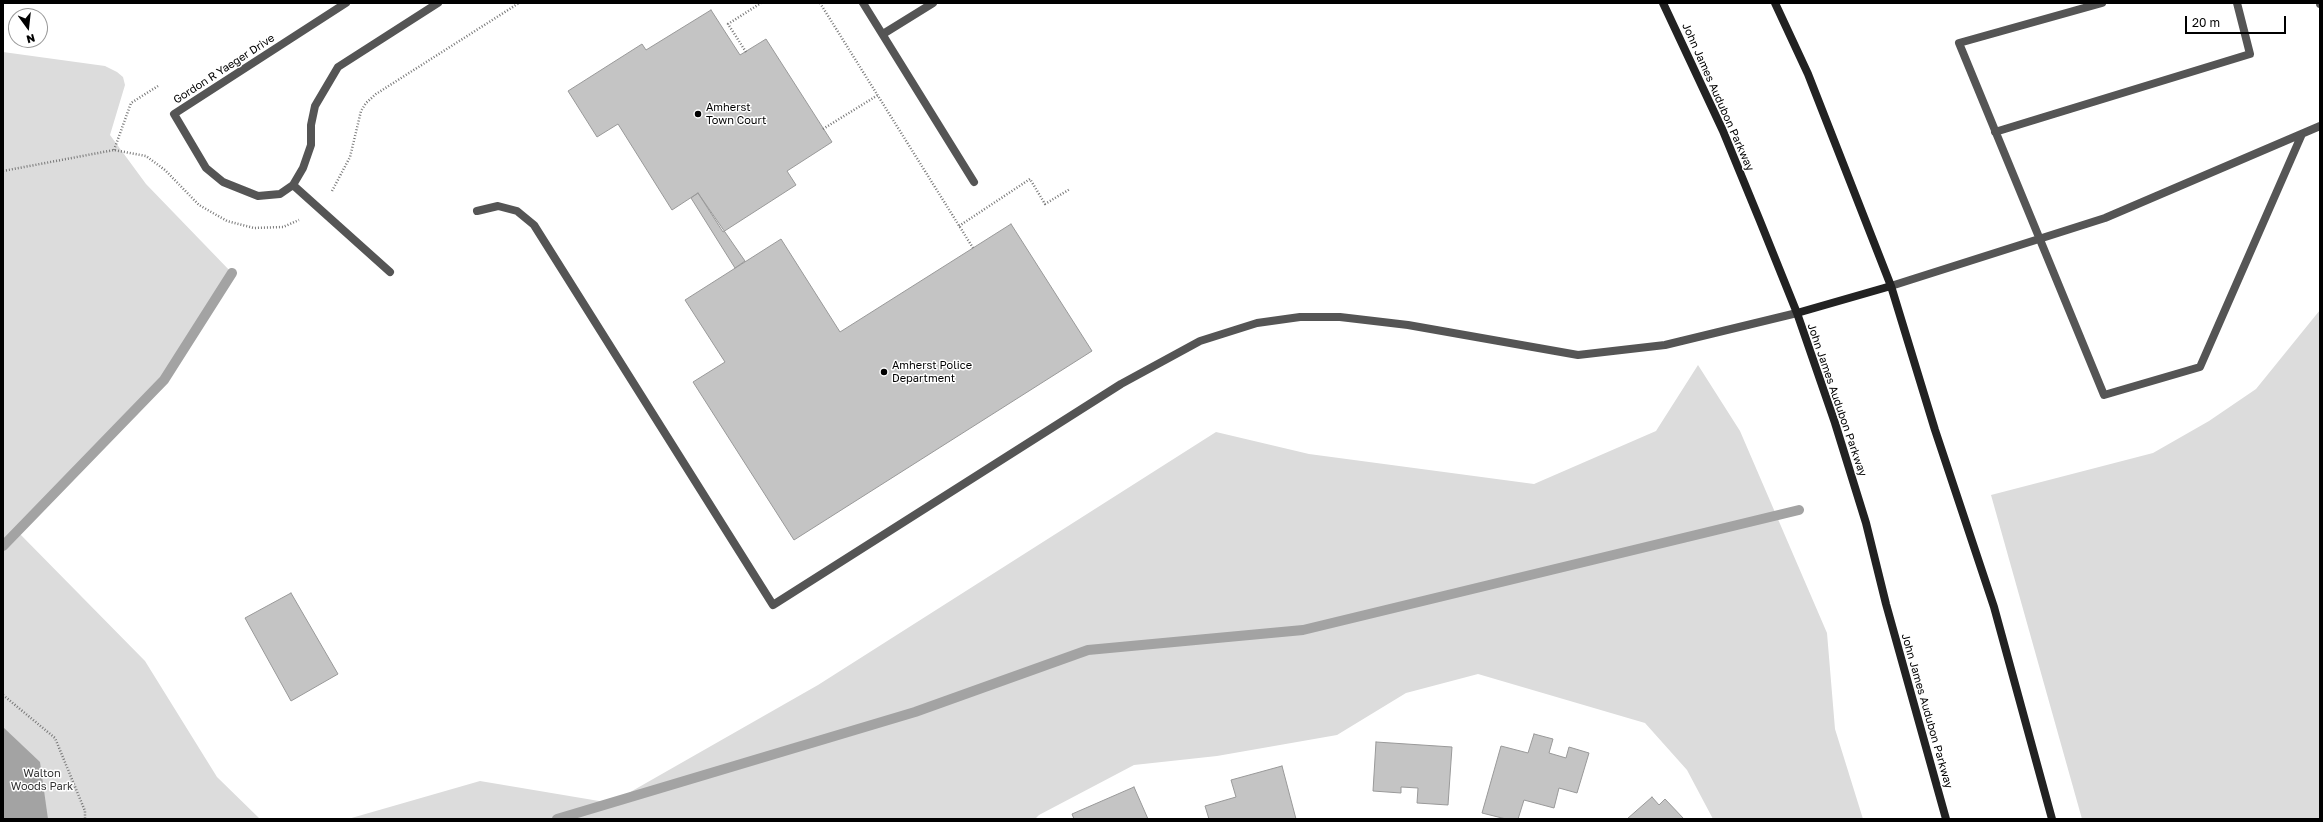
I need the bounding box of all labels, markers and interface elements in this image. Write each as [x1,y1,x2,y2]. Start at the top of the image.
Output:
north arrow [8,8,48,48]
scale bar [2187,8,2288,34]
text: 20 m [2192,15,2220,30]
street label: John James Audubon Parkway [1679,21,1757,173]
street label: Gordon R Yaeger Drive [171,31,277,107]
text: N [25,32,37,46]
place label: Amherst Town Court [706,101,766,127]
marker: Amherst Town Court [693,109,703,119]
street label: John James Audubon Parkway [1805,322,1869,478]
place label: Amherst Police Department [892,359,972,385]
marker: Amherst Police Department [879,367,889,377]
street label: John James Audubon Parkway [1898,632,1956,790]
park label: Walton Woods Park [11,767,73,793]

